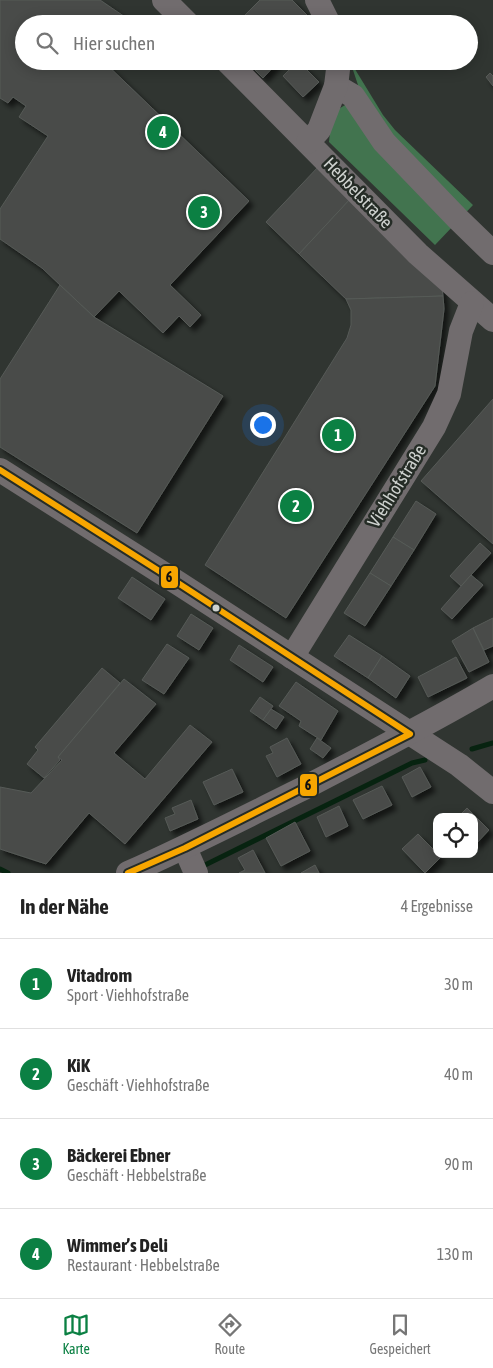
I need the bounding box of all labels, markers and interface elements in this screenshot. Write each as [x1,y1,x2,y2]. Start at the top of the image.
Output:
search box [15,15,478,70]
icon: search [33,29,61,57]
text: Hier suchen [73,32,155,54]
pin: 4 [147,113,179,151]
street label: Hebbelstraße [319,153,397,232]
pin: 3 [188,193,220,231]
your location [250,412,276,438]
pin: 1 [322,416,354,454]
street label: Viehhofstraße [363,441,430,531]
pin: 2 [280,487,312,525]
line badge: 6 [160,565,179,589]
text: 6 [166,569,173,585]
unlabelled marker [211,603,221,613]
line badge: 6 [299,773,318,797]
text: 6 [305,777,312,793]
map controls [433,813,478,858]
button: locate [433,813,478,858]
text: In der Nähe [20,894,109,918]
text: 4 Ergebnisse [401,897,473,915]
text: Vitadrom [67,964,132,986]
text: 1 [32,975,40,993]
text: 30 m [444,975,473,993]
text: Sport · Viehhofstraße [67,986,189,1004]
text: KiK [67,1054,90,1076]
text: 2 [32,1065,40,1083]
text: 40 m [444,1065,473,1083]
text: Geschäft · Viehhofstraße [67,1076,209,1094]
text: Bäckerei Ebner [67,1144,170,1166]
text: 3 [32,1155,40,1173]
text: 90 m [444,1155,473,1173]
text: Geschäft · Hebbelstraße [67,1166,206,1184]
text: Wimmer’s Deli [67,1234,168,1256]
text: 4 [32,1245,40,1263]
text: 130 m [437,1245,473,1263]
text: Restaurant · Hebbelstraße [67,1256,220,1274]
tab: Karte [62,1311,90,1357]
tab: Route [215,1311,245,1357]
tab: Gespeichert [370,1311,431,1357]

